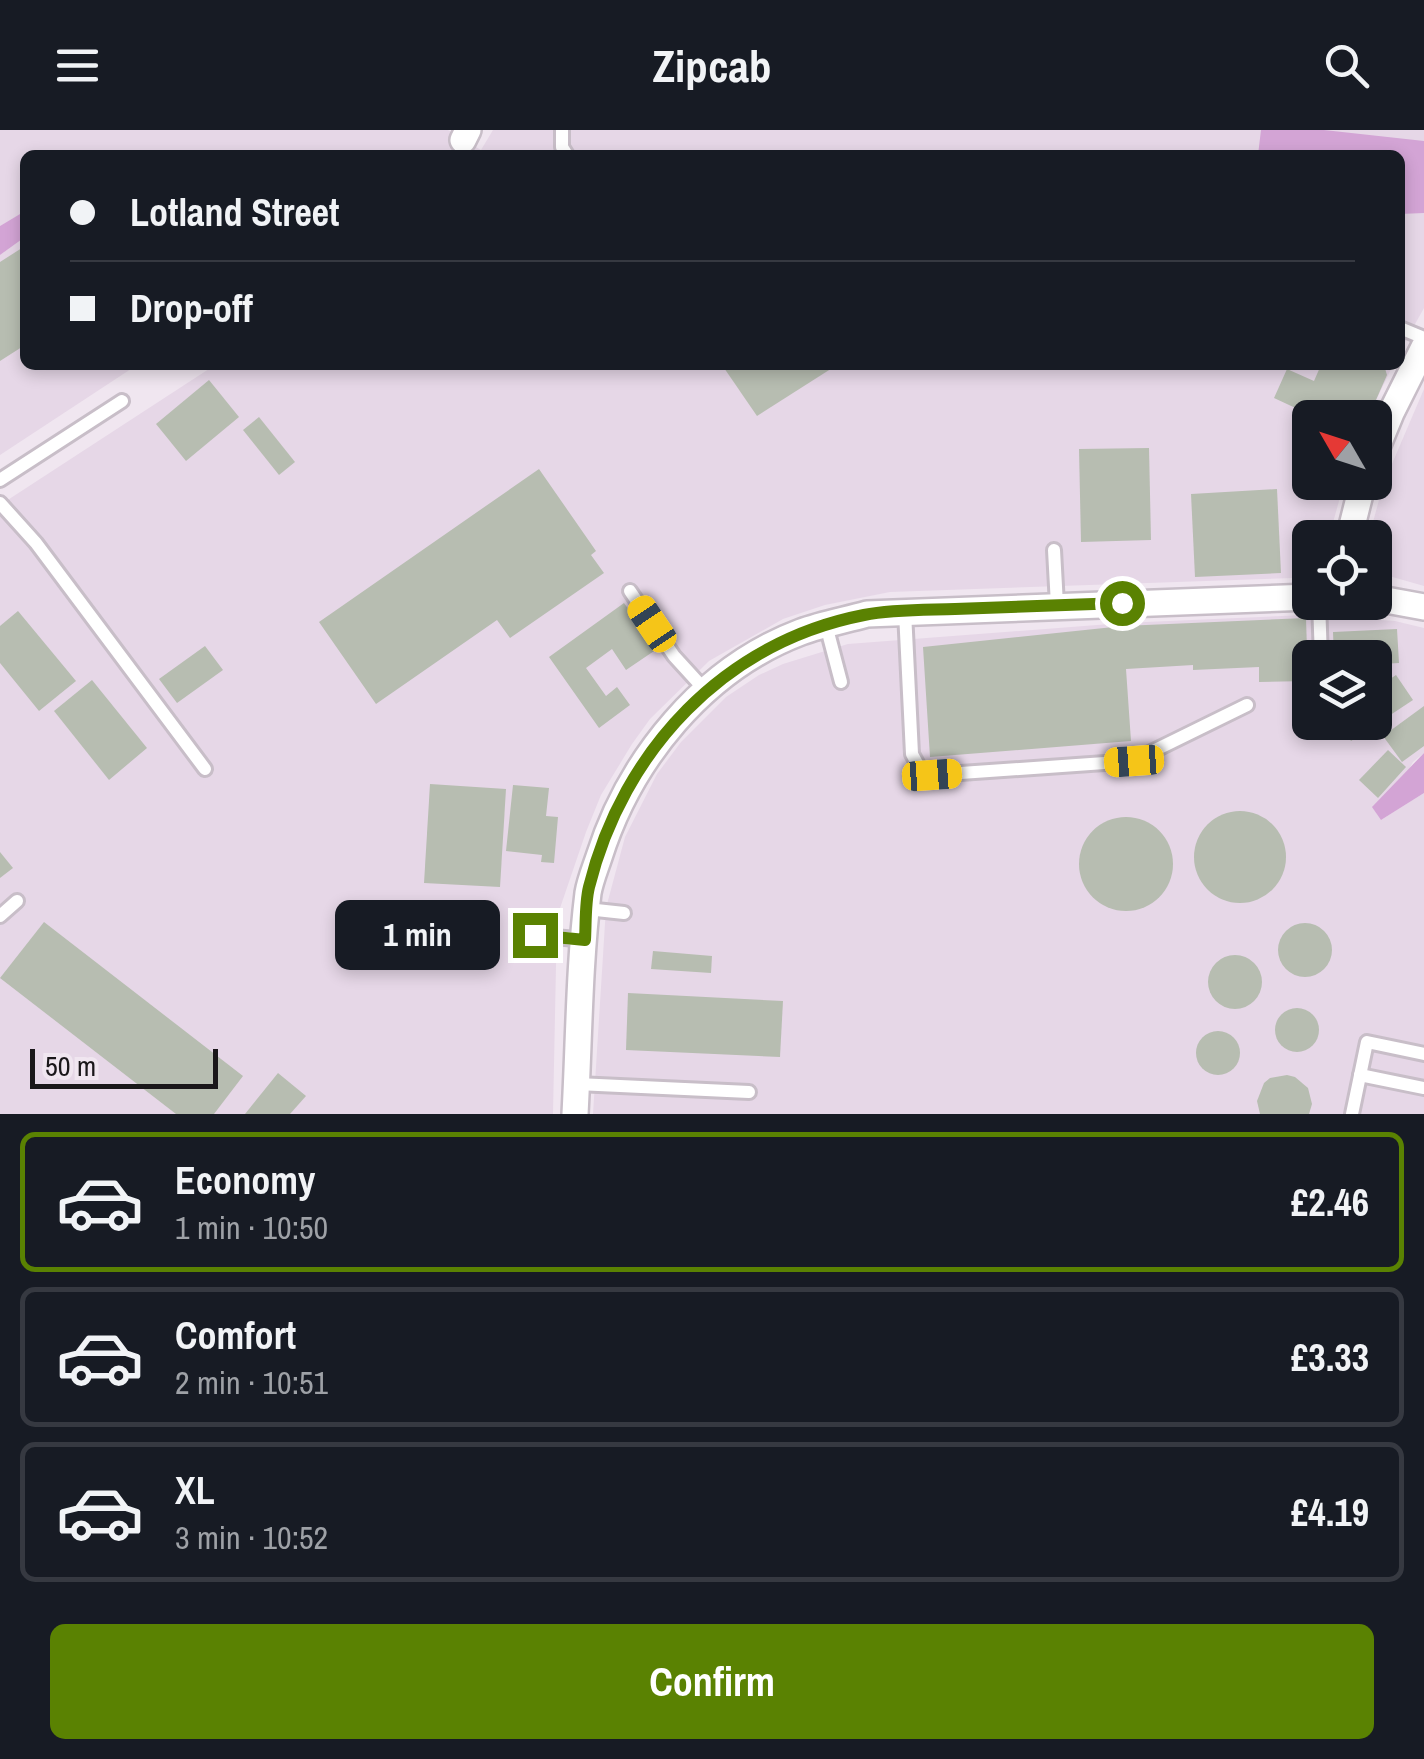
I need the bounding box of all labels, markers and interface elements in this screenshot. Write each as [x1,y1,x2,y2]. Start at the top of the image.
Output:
text: Zipcab [653,35,771,96]
icon: menu [50,38,105,93]
icon: search [1319,38,1374,93]
text: Lotland Street [130,187,340,238]
text: Drop-off [130,283,253,334]
north arrow [1292,400,1392,500]
map controls [1292,400,1392,740]
button: locate [1292,520,1392,620]
route start [1100,581,1145,626]
car [623,591,681,657]
button: layers [1292,640,1392,740]
car [1103,744,1165,778]
car [901,758,963,792]
callout: 1 min [335,900,500,970]
text: 1 min [383,913,452,956]
route end [513,913,558,958]
scale bar [30,1044,218,1088]
text: 50 m [45,1047,96,1085]
text: Economy [175,1155,315,1206]
icon: car [55,1157,145,1247]
text: £2.46 [1291,1177,1369,1228]
text: 1 min · 10:50 [175,1206,328,1249]
text: Comfort [175,1310,296,1361]
icon: car [55,1312,145,1402]
text: £3.33 [1291,1332,1369,1383]
text: 2 min · 10:51 [175,1361,328,1404]
text: XL [175,1465,215,1516]
icon: car [55,1467,145,1557]
text: £4.19 [1291,1487,1369,1538]
text: 3 min · 10:52 [175,1516,328,1559]
button: Confirm [50,1624,1374,1739]

